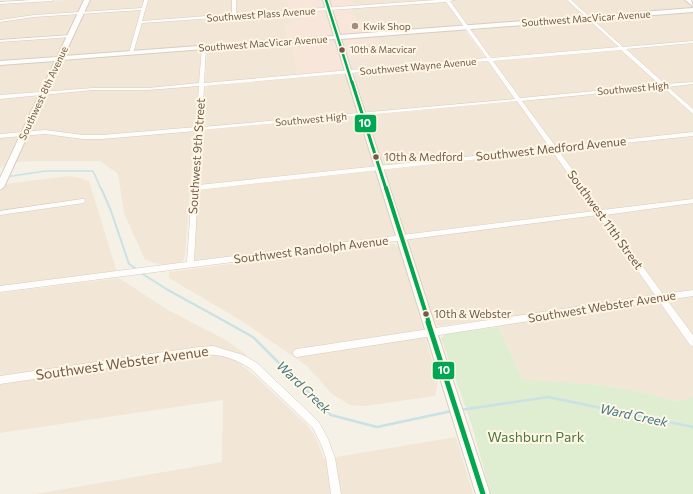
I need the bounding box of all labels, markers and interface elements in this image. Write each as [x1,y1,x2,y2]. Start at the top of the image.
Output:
street label: Southwest Plass Avenue [206,4,316,24]
street label: Southwest MacVicar Avenue [521,8,651,28]
place label: Kwik Shop [363,20,411,32]
marker: Kwik Shop [350,21,360,31]
street label: Southwest MacVicar Avenue [198,33,328,53]
street label: Southwest 8th Avenue [16,44,70,142]
place label: 10th & Macvicar [350,44,416,55]
marker: 10th & Macvicar [337,45,347,55]
street label: Southwest Wayne Avenue [359,55,477,77]
street label: Southwest High [597,79,669,97]
street label: Southwest 9th Street [185,97,207,214]
street label: Southwest High [275,110,347,128]
line badge: 10 [354,114,377,133]
text: 10 [359,116,371,129]
street label: Southwest Medford Avenue [475,133,627,163]
place label: 10th & Medford [384,150,463,163]
marker: 10th & Medford [371,152,381,162]
street label: Southwest 11th Street [565,167,647,272]
street label: Southwest Randolph Avenue [233,233,389,265]
street label: Southwest Webster Avenue [527,287,677,325]
place label: 10th & Webster [434,307,512,320]
marker: 10th & Webster [421,309,431,319]
street label: Southwest Webster Avenue [34,342,209,383]
water label: Ward Creek [274,357,335,417]
line badge: 10 [432,361,455,380]
text: 10 [438,363,450,376]
water label: Ward Creek [599,400,670,430]
park label: Washburn Park [488,428,585,445]

